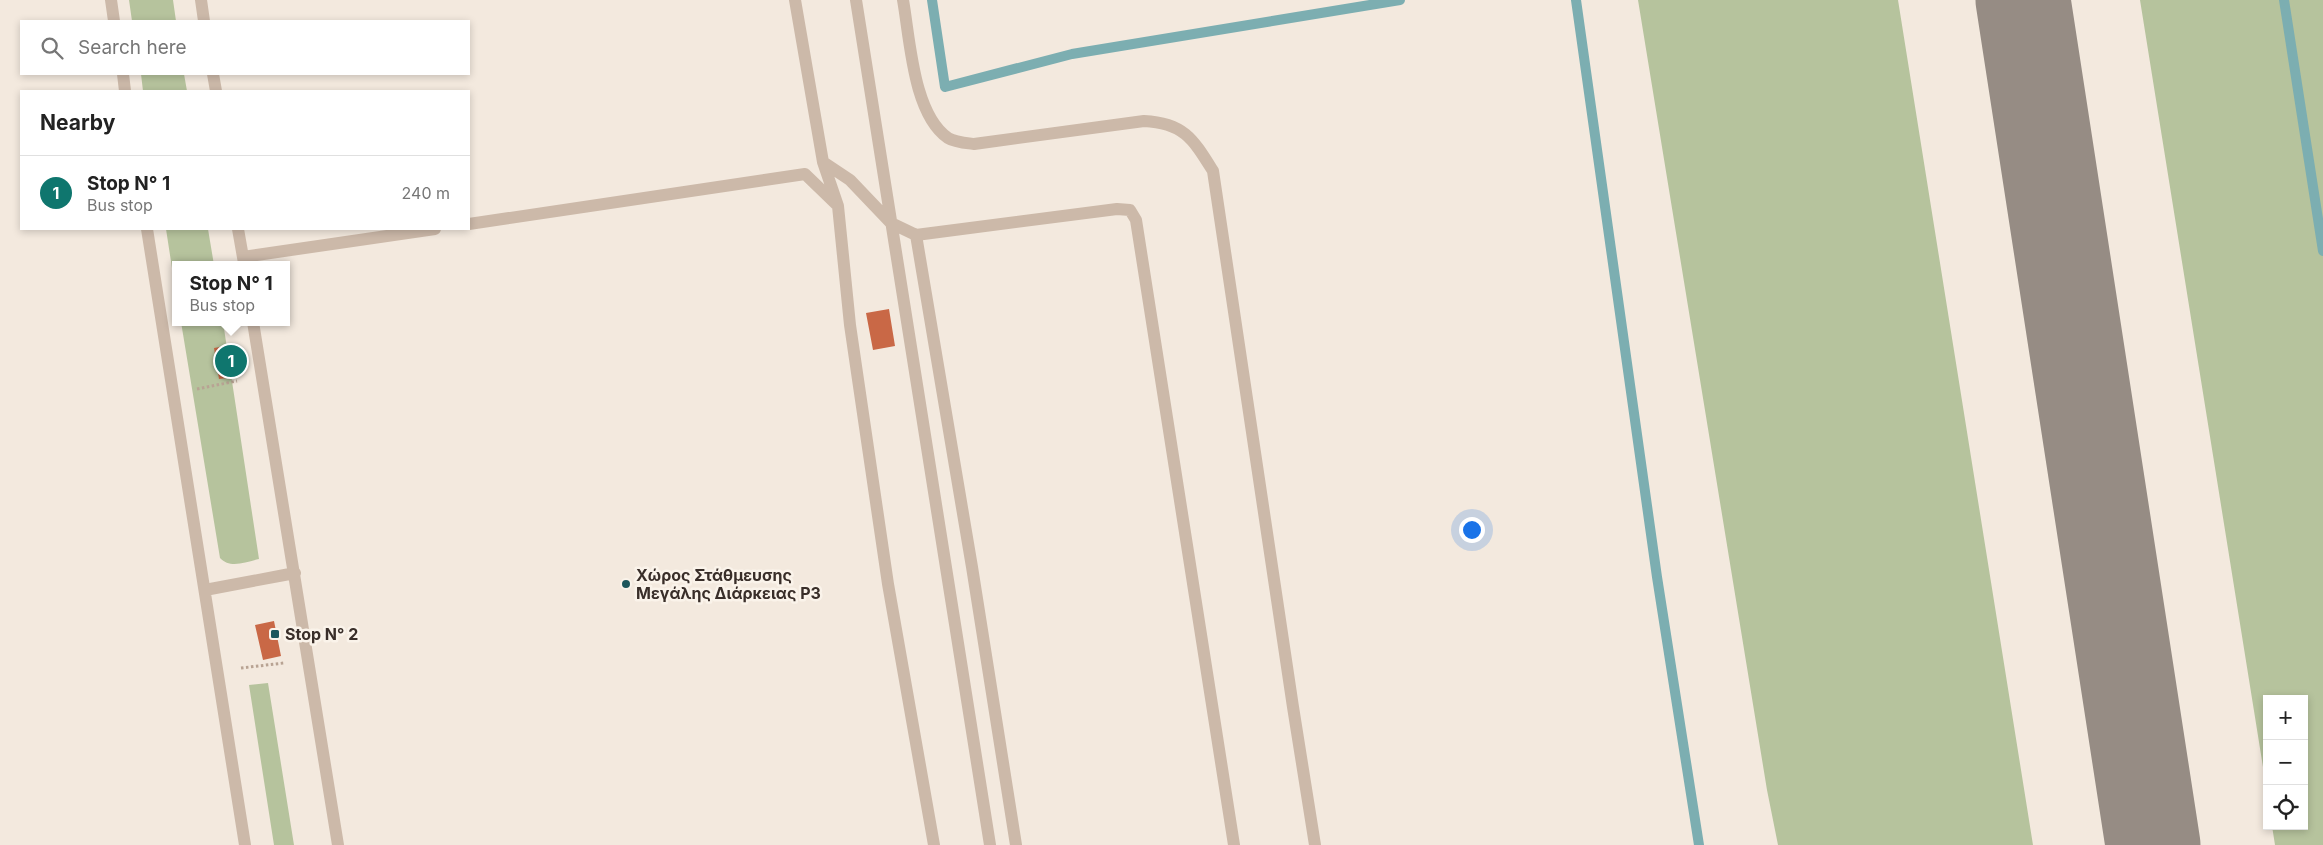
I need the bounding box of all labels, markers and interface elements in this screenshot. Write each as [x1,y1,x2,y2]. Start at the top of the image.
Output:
search box [20,20,470,75]
icon: search [38,34,66,62]
text: Search here [78,36,187,59]
text: Nearby [40,110,115,135]
text: Stop N° 1 [87,172,170,195]
text: 1 [53,183,59,203]
text: 240 m [402,183,450,203]
text: Bus stop [87,195,153,215]
popup [172,261,290,326]
text: Stop N° 1 [189,272,273,295]
text: Bus stop [189,295,255,315]
pin: 1 [215,342,247,380]
your location [1459,517,1485,543]
place label: Χώρος Στάθμευσης Μεγάλης Διάρκειας P3 [636,565,821,603]
marker: Χώρος Στάθμευσης Μεγάλης Διάρκειας P3 [620,578,632,590]
place label: Stop N° 2 [285,624,358,644]
marker: Stop N° 2 [269,628,281,640]
map controls [2263,695,2308,830]
button: + [2263,695,2308,740]
button: − [2263,740,2308,785]
button: locate [2263,785,2308,830]

